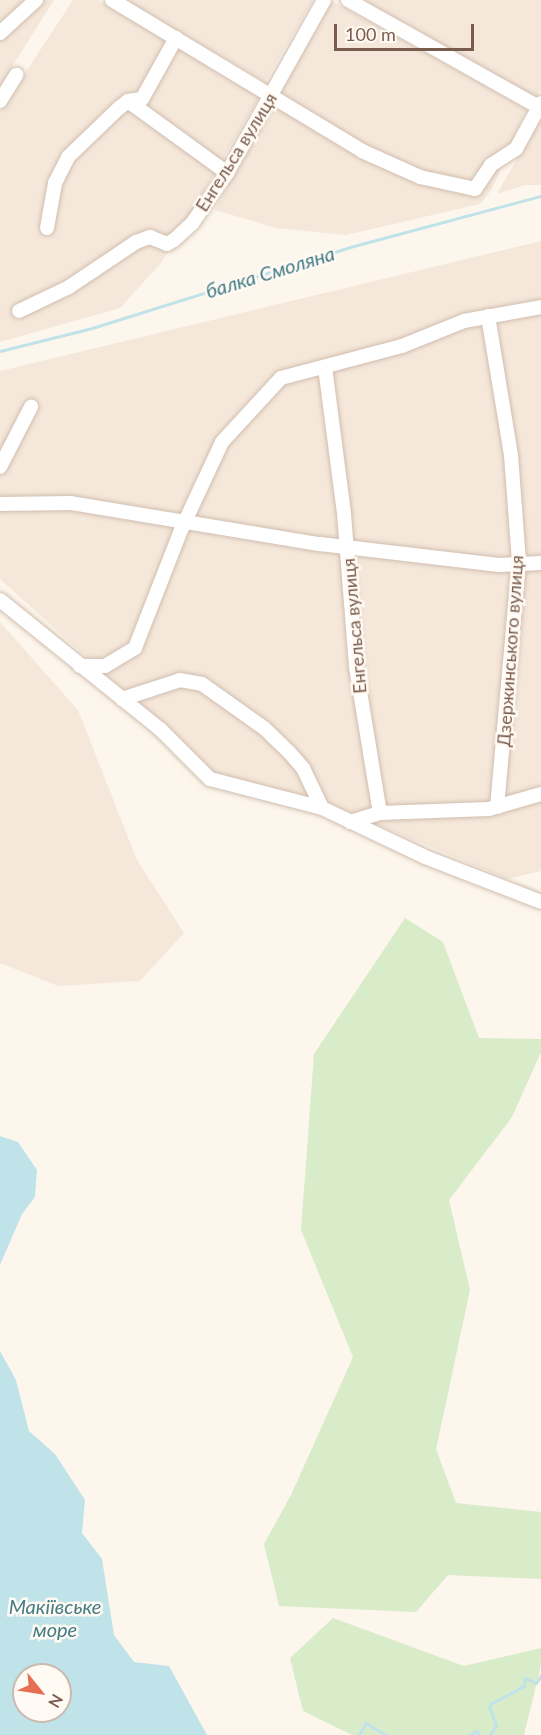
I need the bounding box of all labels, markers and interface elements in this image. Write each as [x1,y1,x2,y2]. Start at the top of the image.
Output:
scale bar [337,12,476,50]
text: 100 m [345,23,396,45]
street label: Енгельса вулиця [191,89,281,215]
water label: балка Смоляна [203,241,337,303]
street label: Дзержинського вулиця [493,554,527,748]
street label: Енгельса вулиця [337,557,371,695]
water label: Макіївське море [9,1595,101,1642]
north arrow [12,1663,72,1723]
text: N [45,1691,68,1711]

